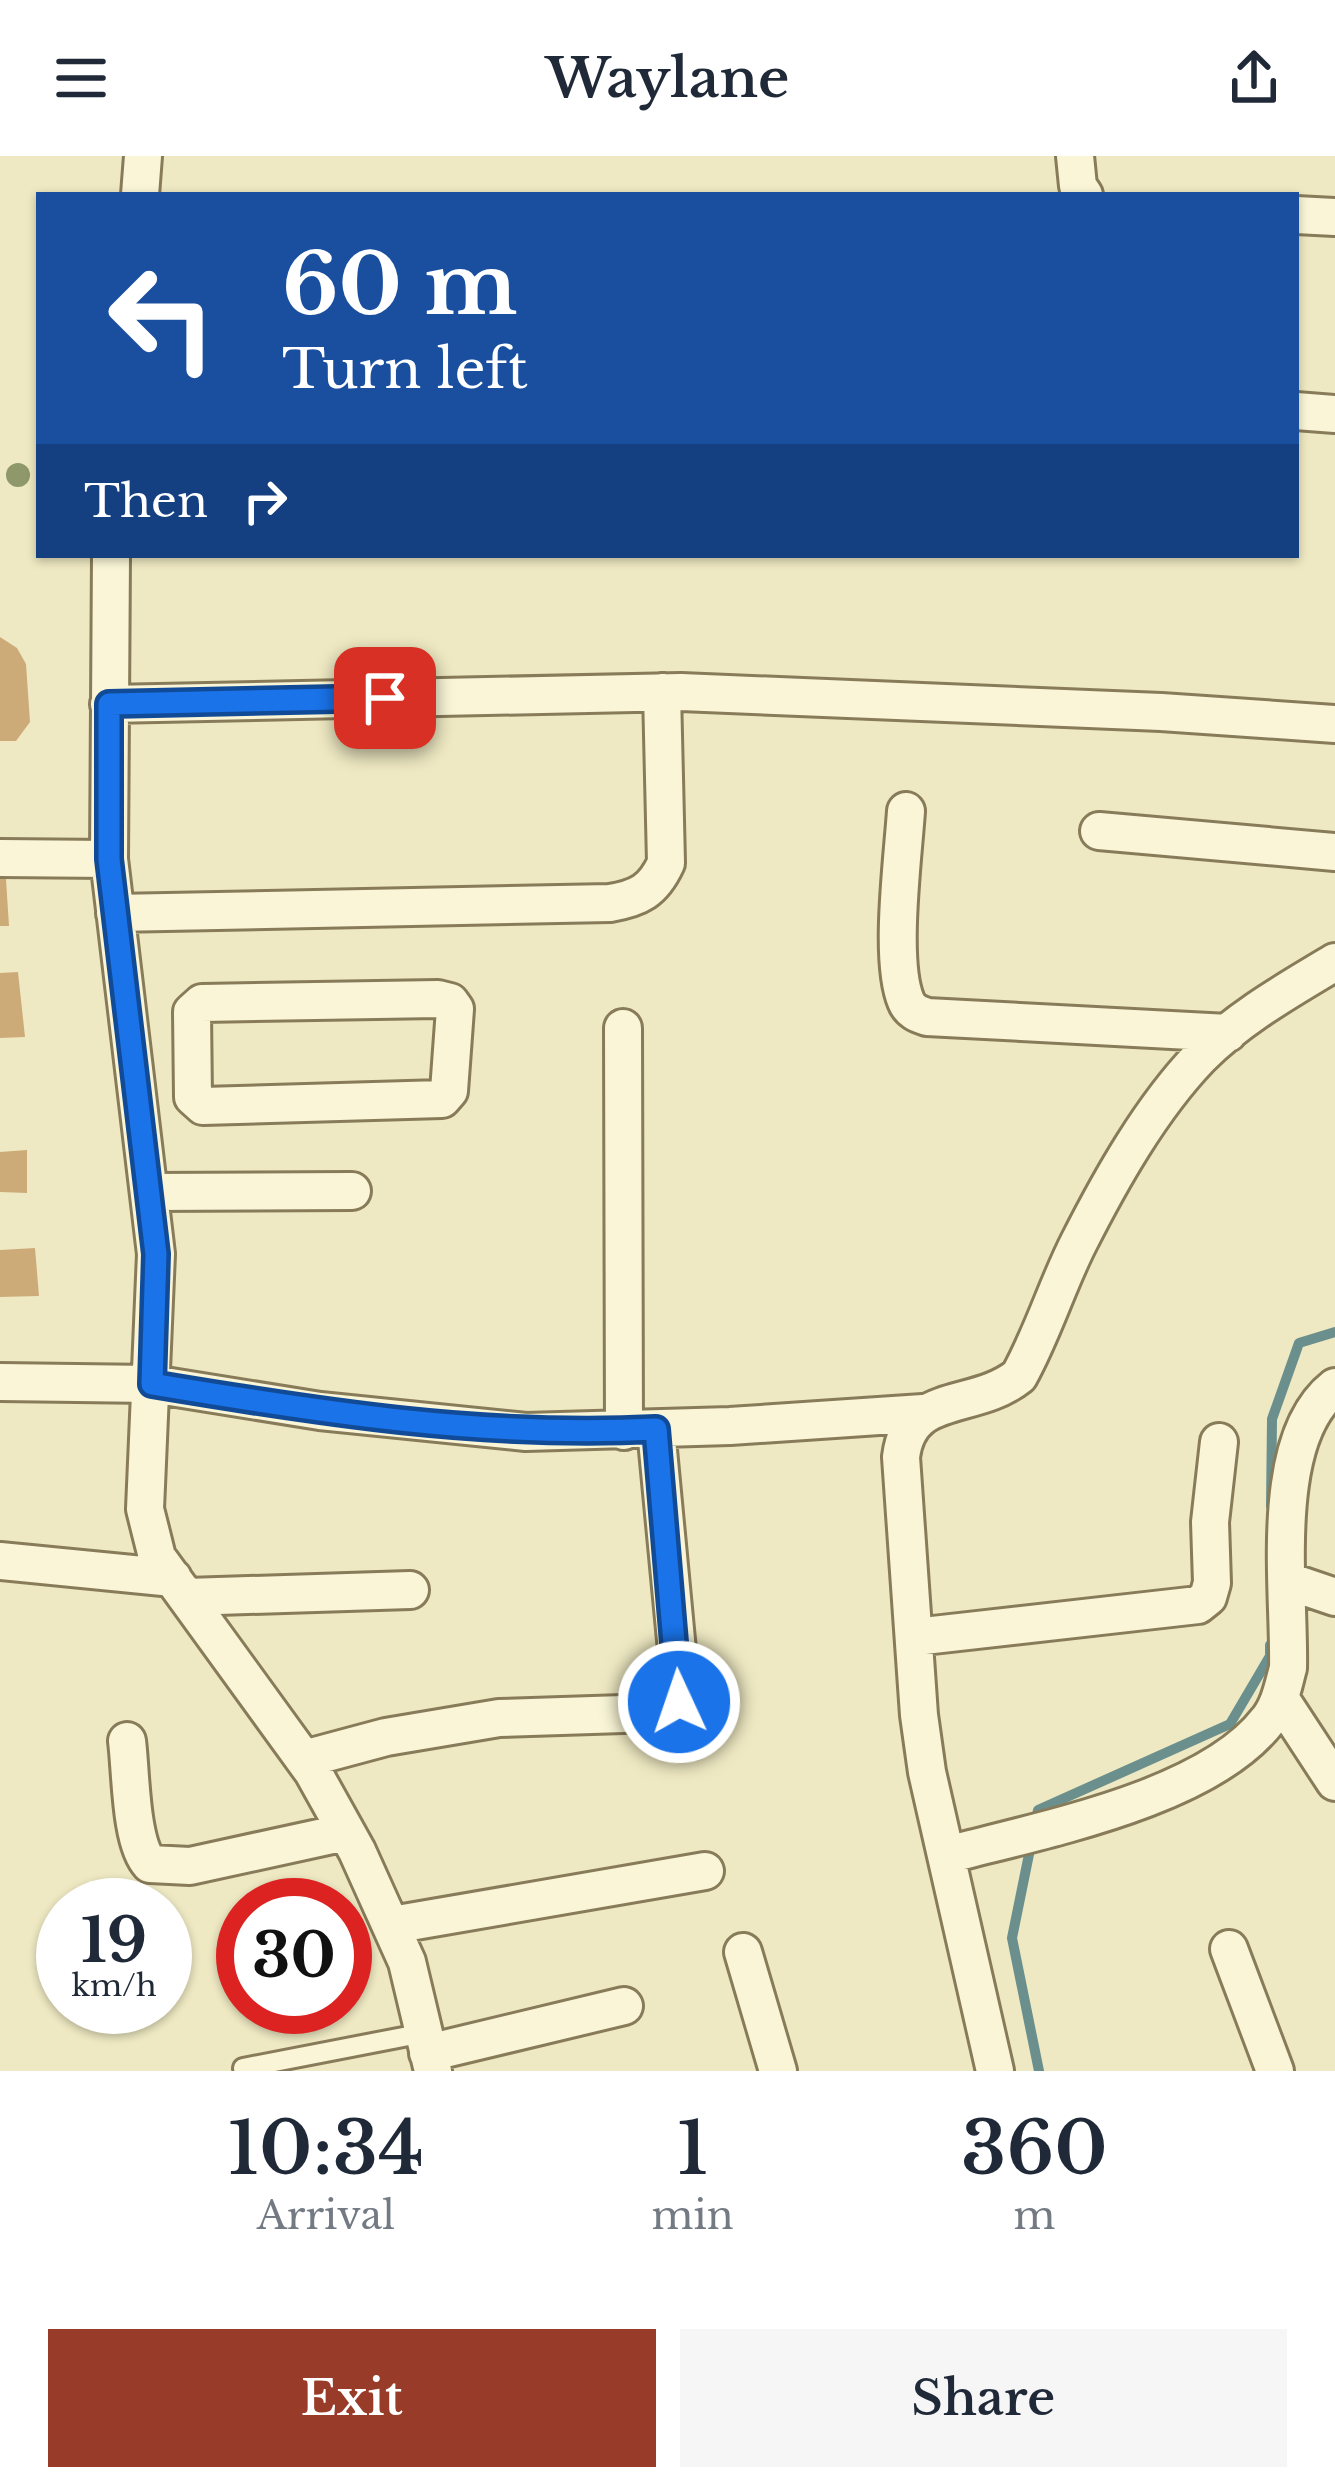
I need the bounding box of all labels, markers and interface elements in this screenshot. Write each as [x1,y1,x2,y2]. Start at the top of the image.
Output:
icon: menu [48,45,114,111]
text: Waylane [546,45,789,112]
icon: share [1221,45,1287,111]
text: 60 m [282,233,517,337]
icon: left [84,240,240,396]
text: Turn left [282,336,528,403]
icon: right [232,468,298,534]
text: Then [84,473,208,529]
pin [334,647,436,749]
icon: arrive [352,665,418,731]
position arrow [616,1639,742,1765]
speed limit sign: 30 [216,1878,372,2034]
text: 19 [81,1904,147,1978]
text: km/h [71,1967,157,2004]
text: 10:34 [227,2104,424,2193]
text: 1 [677,2104,708,2193]
text: 360 [961,2104,1108,2193]
text: Arrival [257,2191,395,2240]
text: min [652,2191,734,2240]
text: m [1013,2191,1055,2240]
button: Exit [48,2329,656,2467]
button: Share [680,2329,1287,2467]

